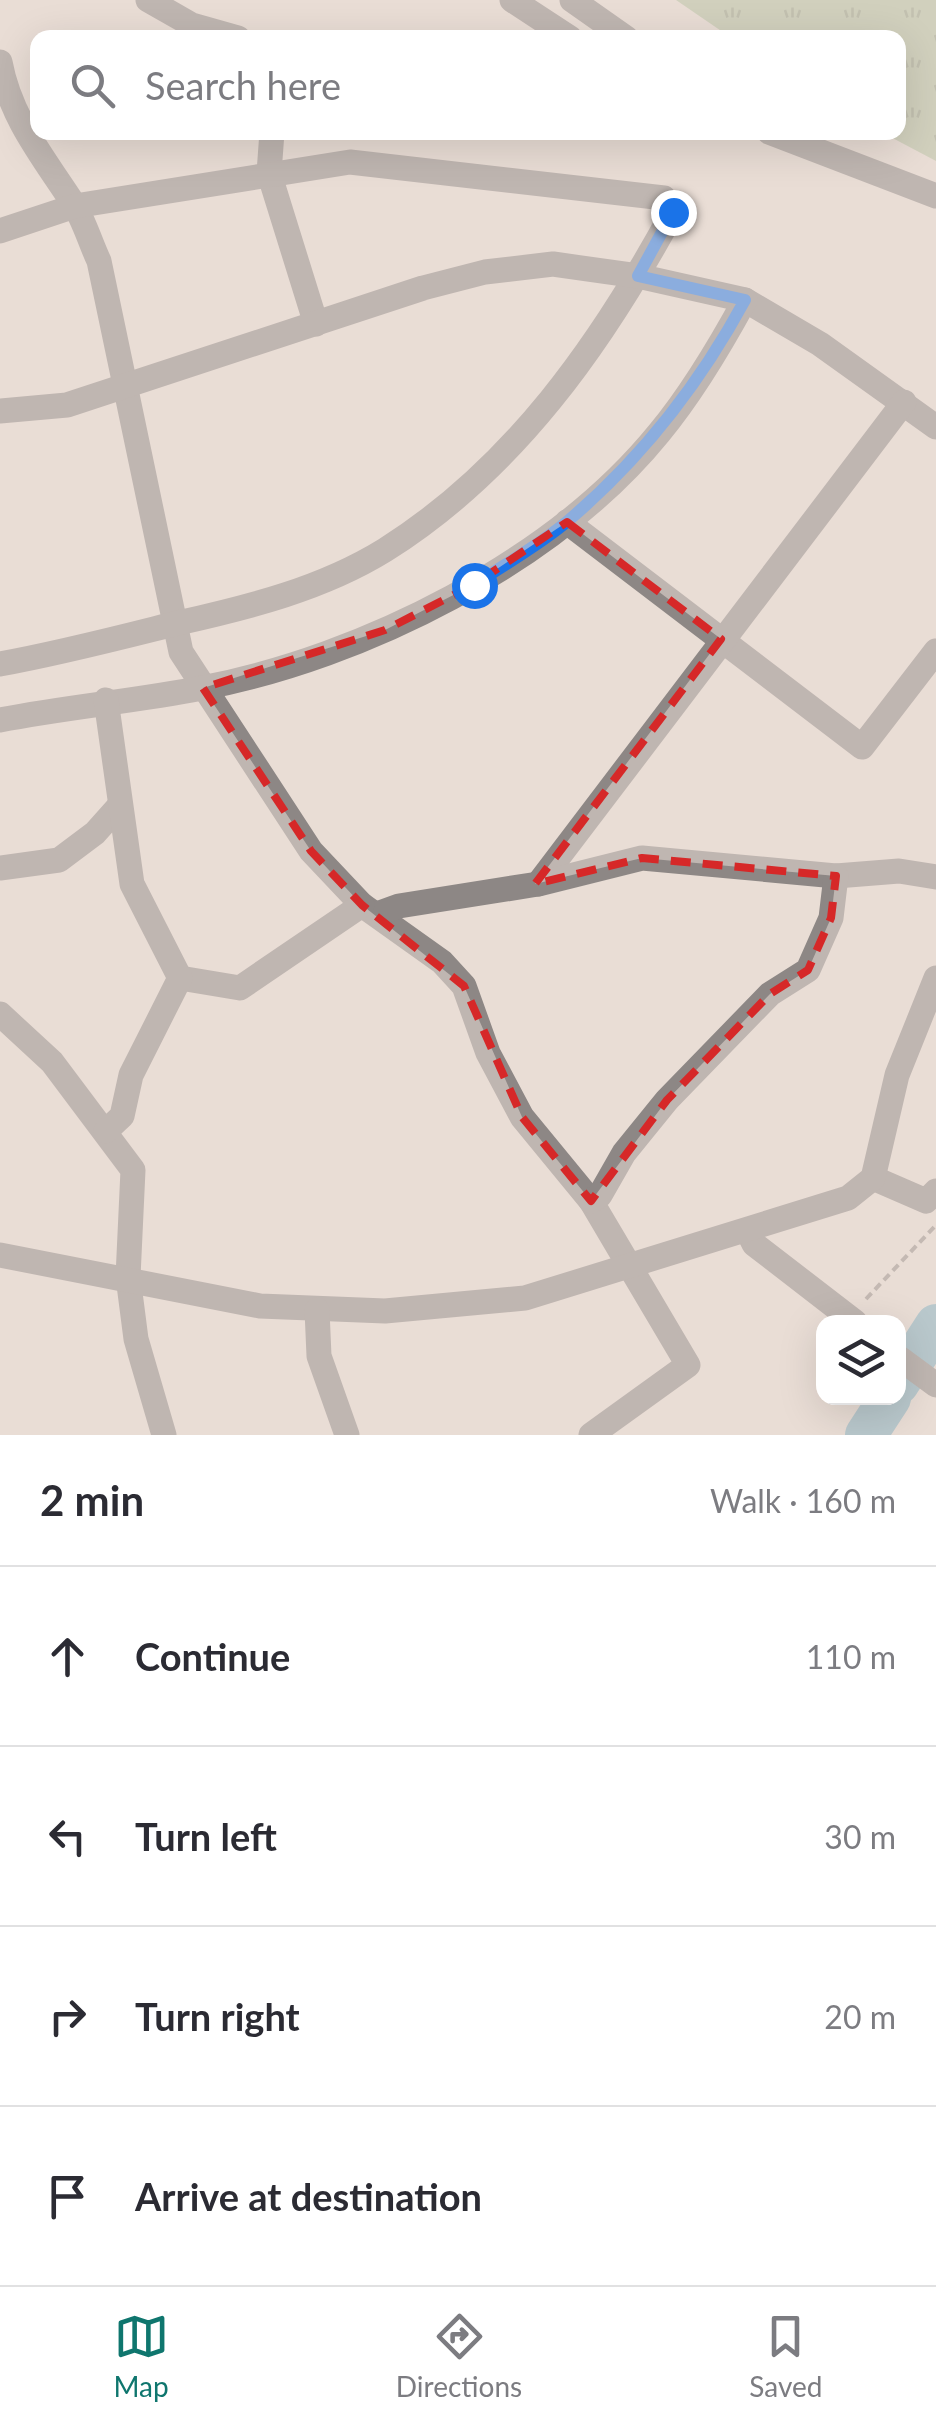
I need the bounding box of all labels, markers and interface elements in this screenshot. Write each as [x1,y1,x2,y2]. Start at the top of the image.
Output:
search box [30,30,906,140]
icon: search [65,58,120,113]
text: Search here [145,62,341,108]
route end [651,190,697,236]
route start [452,563,498,609]
map controls [816,1315,906,1405]
button: layers [816,1315,906,1405]
text: 2 min [40,1475,144,1525]
text: Walk · 160 m [710,1481,896,1520]
icon: ahead [40,1629,95,1684]
text: Continue [135,1633,290,1679]
text: 110 m [806,1637,896,1676]
icon: left [40,1809,95,1864]
text: Turn left [135,1813,277,1859]
text: 30 m [824,1817,896,1856]
icon: right [40,1989,95,2044]
text: Turn right [135,1993,300,2039]
text: 20 m [824,1997,896,2036]
icon: arrive [40,2169,95,2224]
text: Arrive at destination [135,2173,482,2219]
tab: Map [114,2309,169,2403]
tab: Directions [396,2309,522,2403]
tab: Saved [749,2309,822,2403]

